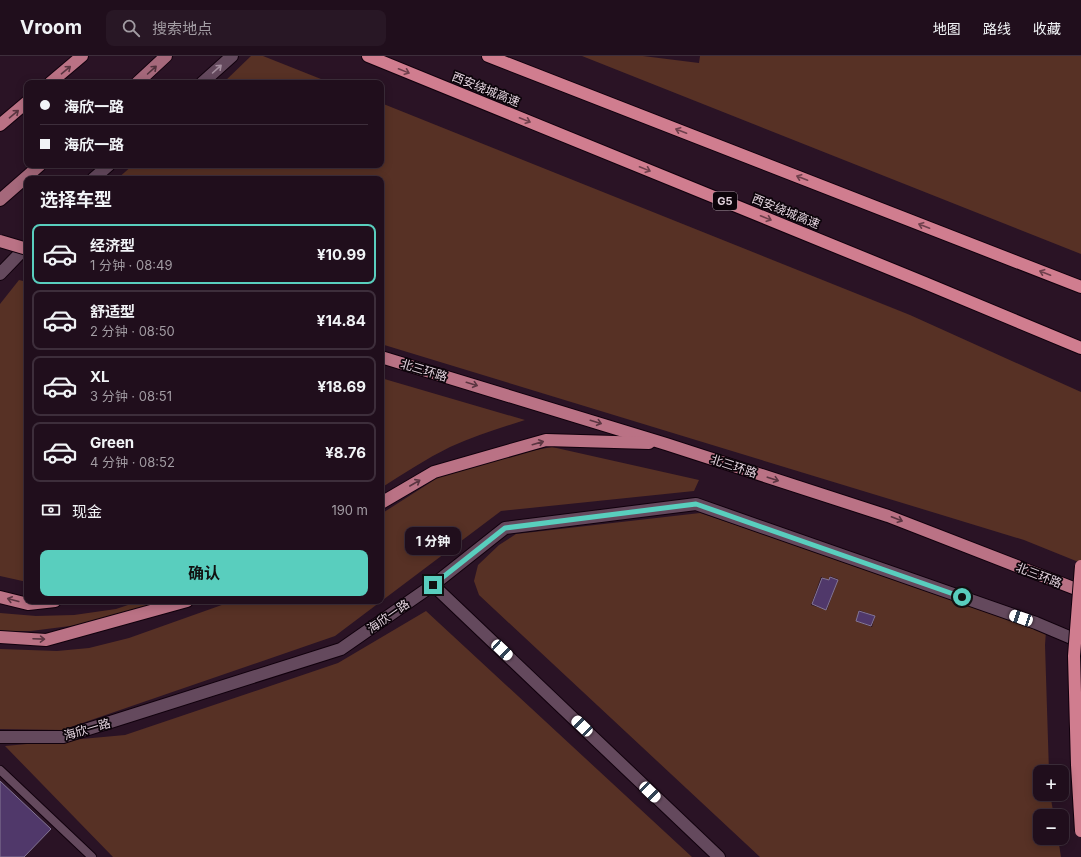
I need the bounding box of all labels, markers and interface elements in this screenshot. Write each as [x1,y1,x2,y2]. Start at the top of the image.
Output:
search box [106,10,386,46]
text: Vroom [20,16,82,39]
icon: search [120,17,142,39]
text: 搜索地点 [152,19,212,38]
text: 地图 [933,20,961,37]
text: 路线 [983,20,1011,37]
text: 收藏 [1033,20,1061,37]
one-way arrow [61,65,72,74]
one-way arrow [147,65,157,75]
one-way arrow [212,65,222,74]
one-way arrow [398,67,410,75]
street label: 西安绕城高速 [450,69,522,109]
text: 海欣一路 [64,97,124,116]
one-way arrow [8,109,19,118]
one-way arrow [518,116,530,124]
one-way arrow [676,127,688,135]
text: 海欣一路 [64,135,124,154]
one-way arrow [639,165,651,173]
one-way arrow [797,174,809,182]
text: 选择车型 [40,189,112,210]
street label: 西安绕城高速 [750,191,822,231]
road number: G5 [713,192,737,210]
one-way arrow [759,214,771,222]
one-way arrow [918,221,930,229]
icon: car [42,236,78,272]
text: 经济型 [90,236,135,255]
text: ¥10.99 [317,245,366,264]
text: 1 分钟 · 08:49 [90,257,172,273]
one-way arrow [1039,268,1051,276]
icon: car [42,302,78,338]
text: 舒适型 [90,302,135,321]
text: ¥14.84 [317,311,366,330]
text: 2 分钟 · 08:50 [90,323,175,339]
street label: 北三环路 [399,356,449,384]
text: XL [90,367,110,386]
icon: car [42,368,78,404]
text: ¥18.69 [317,377,366,396]
one-way arrow [465,381,478,388]
text: 3 分钟 · 08:51 [90,388,172,404]
one-way arrow [590,419,602,427]
text: Green [90,433,134,452]
icon: car [42,434,78,470]
one-way arrow [531,439,544,446]
text: ¥8.76 [325,443,366,462]
street label: 北三环路 [709,451,759,481]
text: 4 分钟 · 08:52 [90,454,175,470]
one-way arrow [767,476,780,483]
one-way arrow [409,479,421,487]
icon: cash [40,499,62,521]
text: 现金 [72,502,102,521]
text: 190 m [331,502,368,518]
one-way arrow [890,516,902,524]
callout: 1 分钟 [405,527,461,555]
text: 1 分钟 [416,533,450,549]
button: 确认 [40,550,368,596]
street label: 北三环路 [1014,559,1064,591]
route end [424,576,442,594]
route start [953,588,971,606]
one-way arrow [7,596,20,603]
street label: 海欣一路 [364,596,412,636]
car [1008,608,1034,628]
one-way arrow [32,635,45,643]
car [489,637,515,663]
car [569,713,595,739]
street label: 海欣一路 [62,715,112,743]
map controls [1033,765,1069,845]
button: + [1033,765,1069,801]
car [637,779,663,805]
button: − [1033,809,1069,845]

